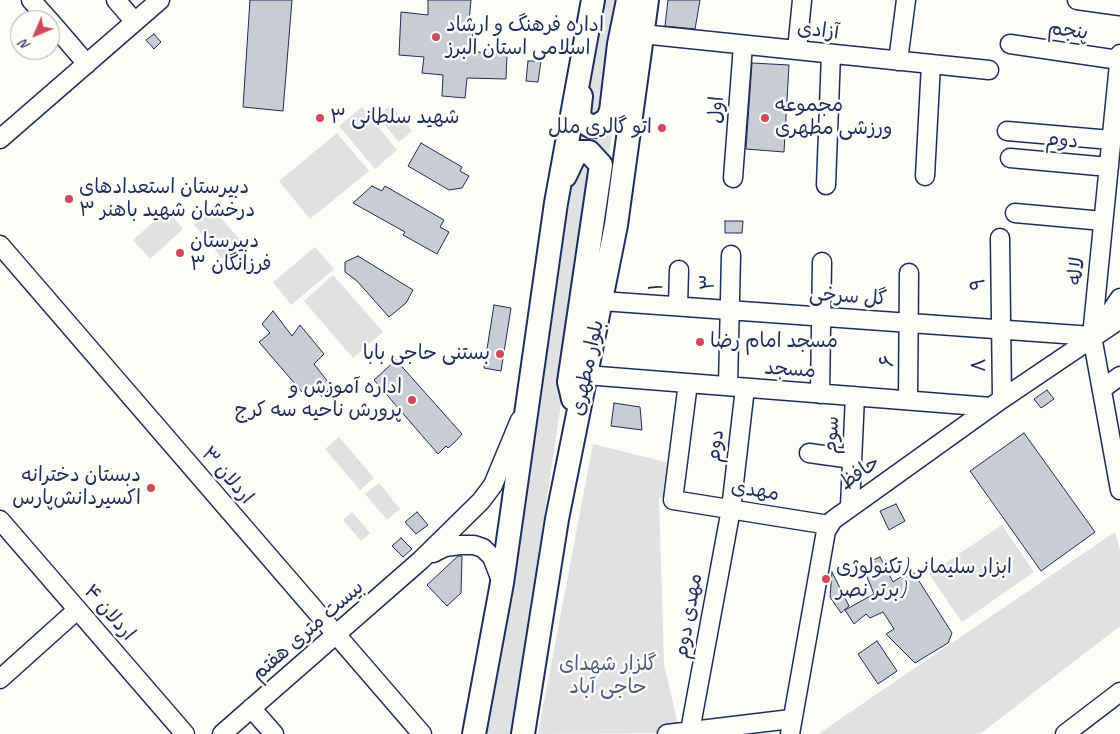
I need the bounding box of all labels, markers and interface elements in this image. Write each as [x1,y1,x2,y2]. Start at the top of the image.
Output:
north arrow [10,10,60,60]
place label: اداره فرهنگ و ارشاد اسلامی استان البرز [446,14,604,61]
street label: پنجم [1046,16,1090,46]
street label: آزادی [796,17,840,45]
marker: اداره فرهنگ و ارشاد اسلامی استان البرز [430,31,442,43]
text: N [16,36,34,54]
place label: مجموعه ورزشی مطهری [775,94,892,141]
street label: اول [704,95,730,125]
place label: شهید سلطانی ۳ [330,106,459,130]
marker: شهید سلطانی ۳ [314,112,326,124]
marker: مجموعه ورزشی مطهری [759,112,771,124]
place label: اتو گالری ملل [548,116,652,140]
marker: اتو گالری ملل [656,122,668,134]
street label: دوم [1045,128,1079,154]
place label: دبیرستان استعدادهای درخشان شهید باهنر ۳ [79,176,255,223]
marker: دبیرستان استعدادهای درخشان شهید باهنر ۳ [63,193,75,205]
place label: دبیرستان فرزانگان ۳ [190,230,272,277]
marker: دبیرستان فرزانگان ۳ [174,247,186,259]
street label: لاله [1064,256,1090,286]
street label: ۳ [697,274,721,290]
street label: ۹ [967,278,991,290]
street label: گل سرخی [808,282,888,312]
street label: ۱ [645,283,669,291]
street label: بلوار مطهری [566,318,610,418]
place label: مسجد امام رضا [710,330,838,354]
marker: مسجد امام رضا [694,336,706,348]
place label: بستنی حاجی بابا [363,342,490,366]
marker: بستنی حاجی بابا [494,348,506,360]
street label: ۶ [876,355,900,367]
street label: مسجد [764,356,816,384]
street label: ۸ [968,358,992,372]
place label: اداره آموزش و پرورش ناحیه سه کرج [235,376,402,423]
marker: اداره آموزش و پرورش ناحیه سه کرج [406,394,418,406]
street label: سوم [819,415,845,455]
street label: دوم [702,428,730,464]
street label: اردلان ۳ [196,442,258,510]
street label: حافظ [835,451,885,495]
place label: دبستان دخترانه اکسیردانش‌پارس [12,464,141,511]
street label: مهدی [729,475,781,507]
marker: دبستان دخترانه اکسیردانش‌پارس [145,482,157,494]
place label: ابزار سلیمانی(تکنولوژی برتر نصر) [836,556,1012,603]
street label: مهدی دوم [670,572,708,660]
marker: ابزار سلیمانی(تکنولوژی برتر نصر) [820,573,832,585]
street label: بیست متری هفتم [247,576,369,686]
street label: اردلان ۴ [78,580,140,646]
park label: گلزار شهدای حاجی آباد [559,653,657,700]

